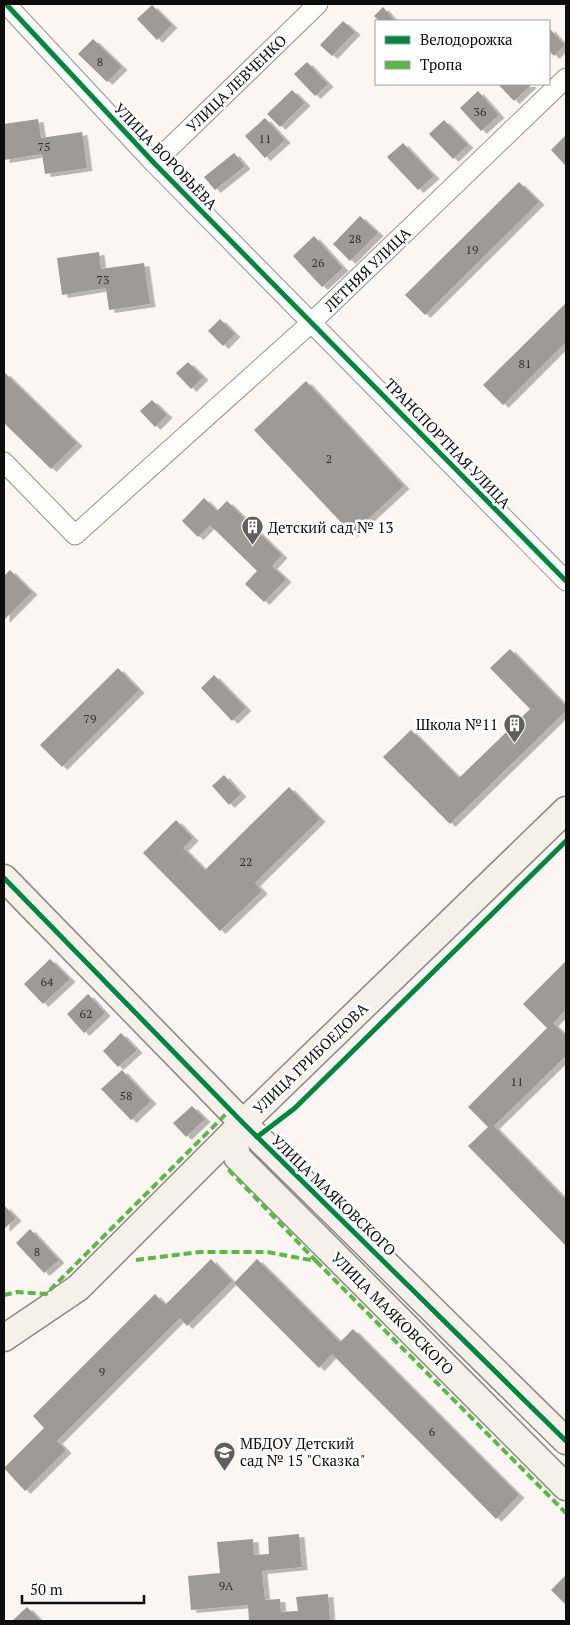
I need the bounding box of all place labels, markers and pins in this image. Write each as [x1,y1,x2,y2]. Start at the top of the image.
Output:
building icon: Детский сад № 13 [240,515,264,546]
place label: Детский сад № 13 [268,517,393,537]
building icon: Школа №11 [502,712,526,743]
place label: Школа №11 [416,714,498,734]
place label: МБДОУ Детский сад № 15 "Сказка" [240,1433,366,1470]
school or university icon: МБДОУ Детский сад № 15 "Сказка" [212,1440,236,1471]

